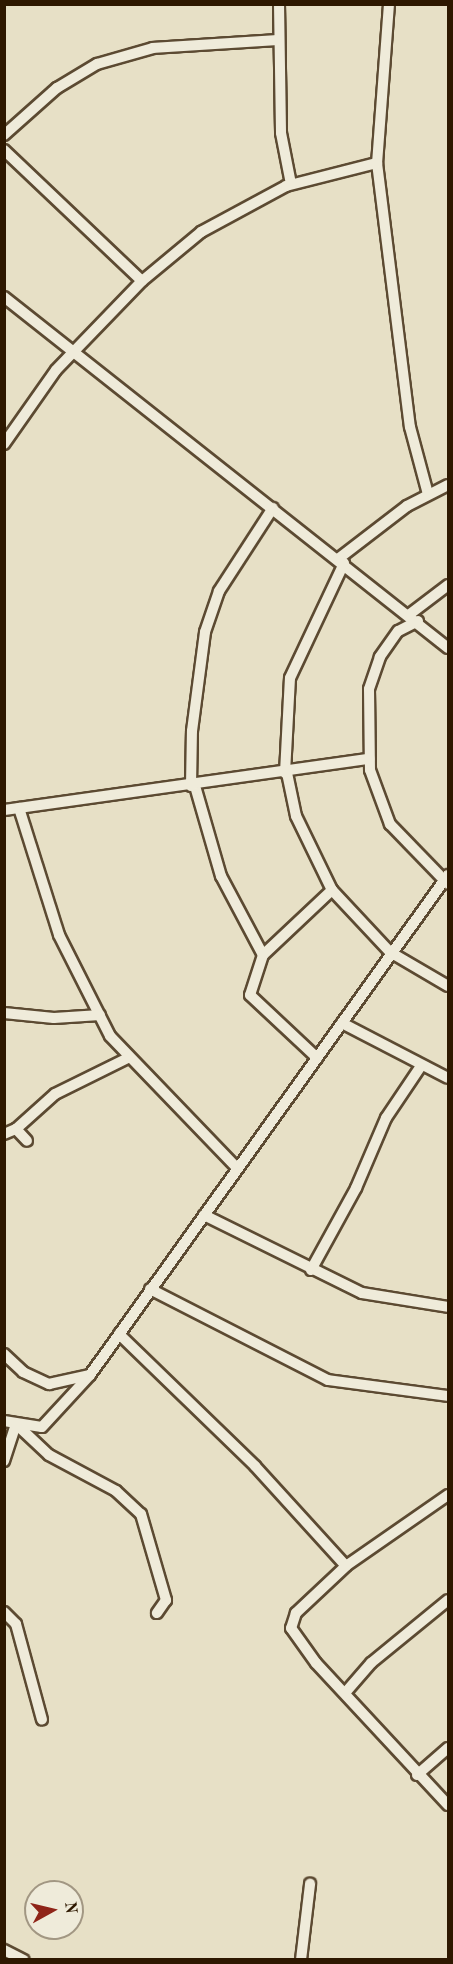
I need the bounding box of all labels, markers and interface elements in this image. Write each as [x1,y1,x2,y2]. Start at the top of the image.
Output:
north arrow [24,1880,84,1940]
text: N [61,1901,79,1915]

